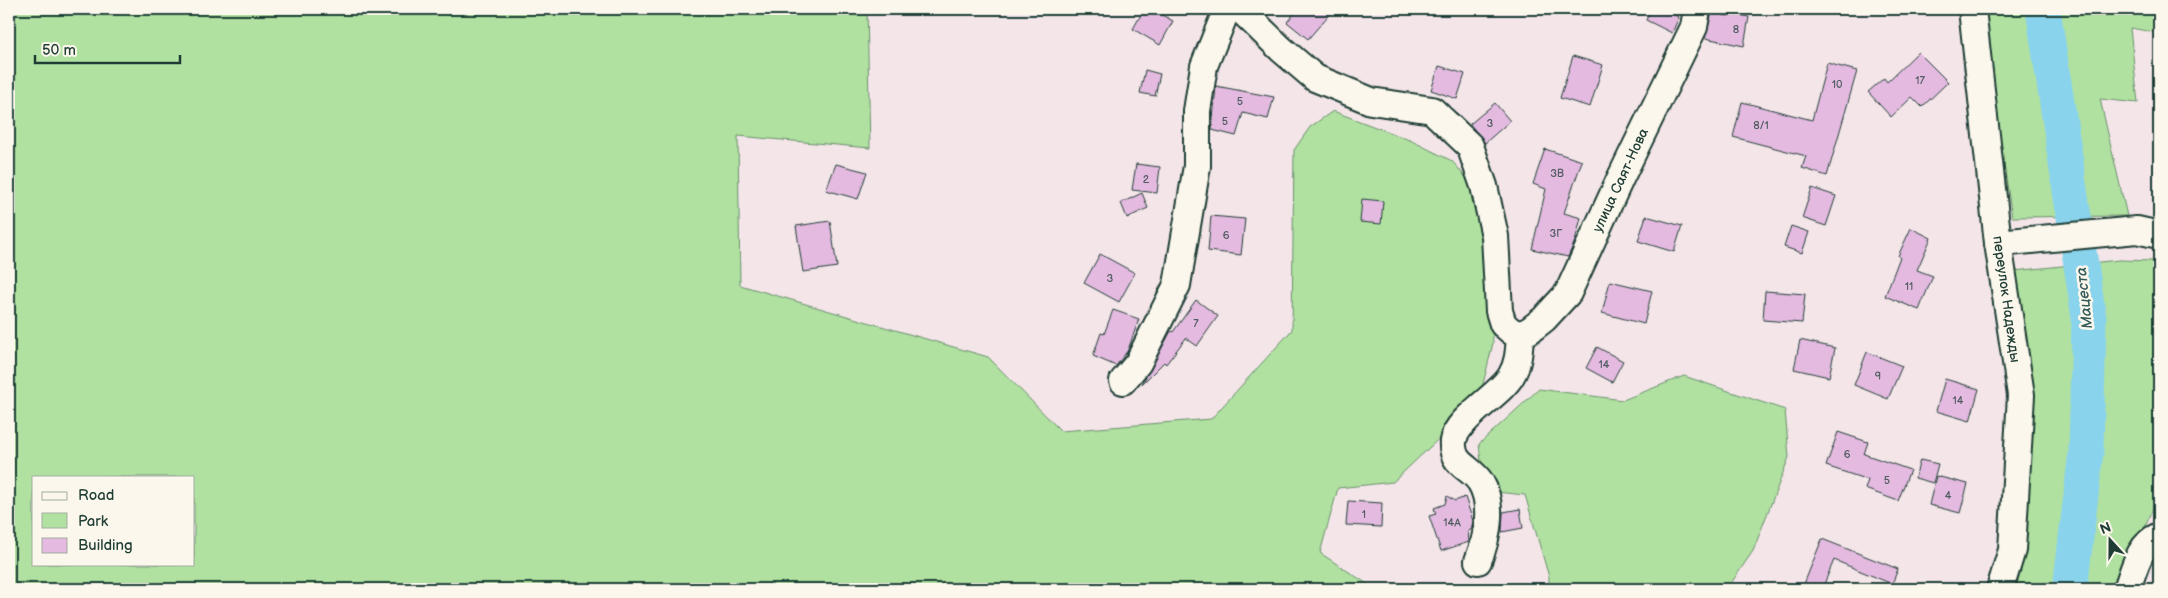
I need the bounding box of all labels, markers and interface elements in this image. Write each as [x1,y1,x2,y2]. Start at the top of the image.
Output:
house number: 8 [1733,23,1739,36]
scale bar [35,32,180,64]
text: 50 m [42,41,76,60]
house number: 17 [1915,74,1925,87]
house number: 10 [1832,78,1843,91]
house number: 5 [1237,95,1243,108]
house number: 5 [1222,115,1228,128]
house number: 3 [1487,117,1494,130]
house number: 8/1 [1753,119,1769,132]
street label: улица Саят-Нова [1589,125,1652,235]
house number: 3В [1550,167,1564,180]
house number: 2 [1143,173,1150,186]
house number: 3Г [1550,227,1562,240]
house number: 6 [1223,229,1230,242]
street label: переулок Надежды [1989,235,2024,364]
water label: Мацеста [2072,266,2097,330]
house number: 3 [1107,272,1114,285]
house number: 11 [1905,280,1913,293]
house number: 7 [1193,317,1199,330]
house number: 14 [1599,358,1610,371]
house number: 9 [1875,370,1881,383]
house number: 14 [1953,394,1964,407]
house number: 6 [1844,448,1851,461]
house number: 5 [1884,474,1890,487]
legend [32,476,195,566]
text: Road [78,486,114,505]
house number: 4 [1945,489,1952,502]
house number: 1 [1362,508,1366,521]
text: Park [78,512,109,531]
house number: 14А [1443,516,1461,529]
north arrow [2086,516,2136,566]
text: N [2098,519,2113,538]
text: Building [78,536,133,555]

